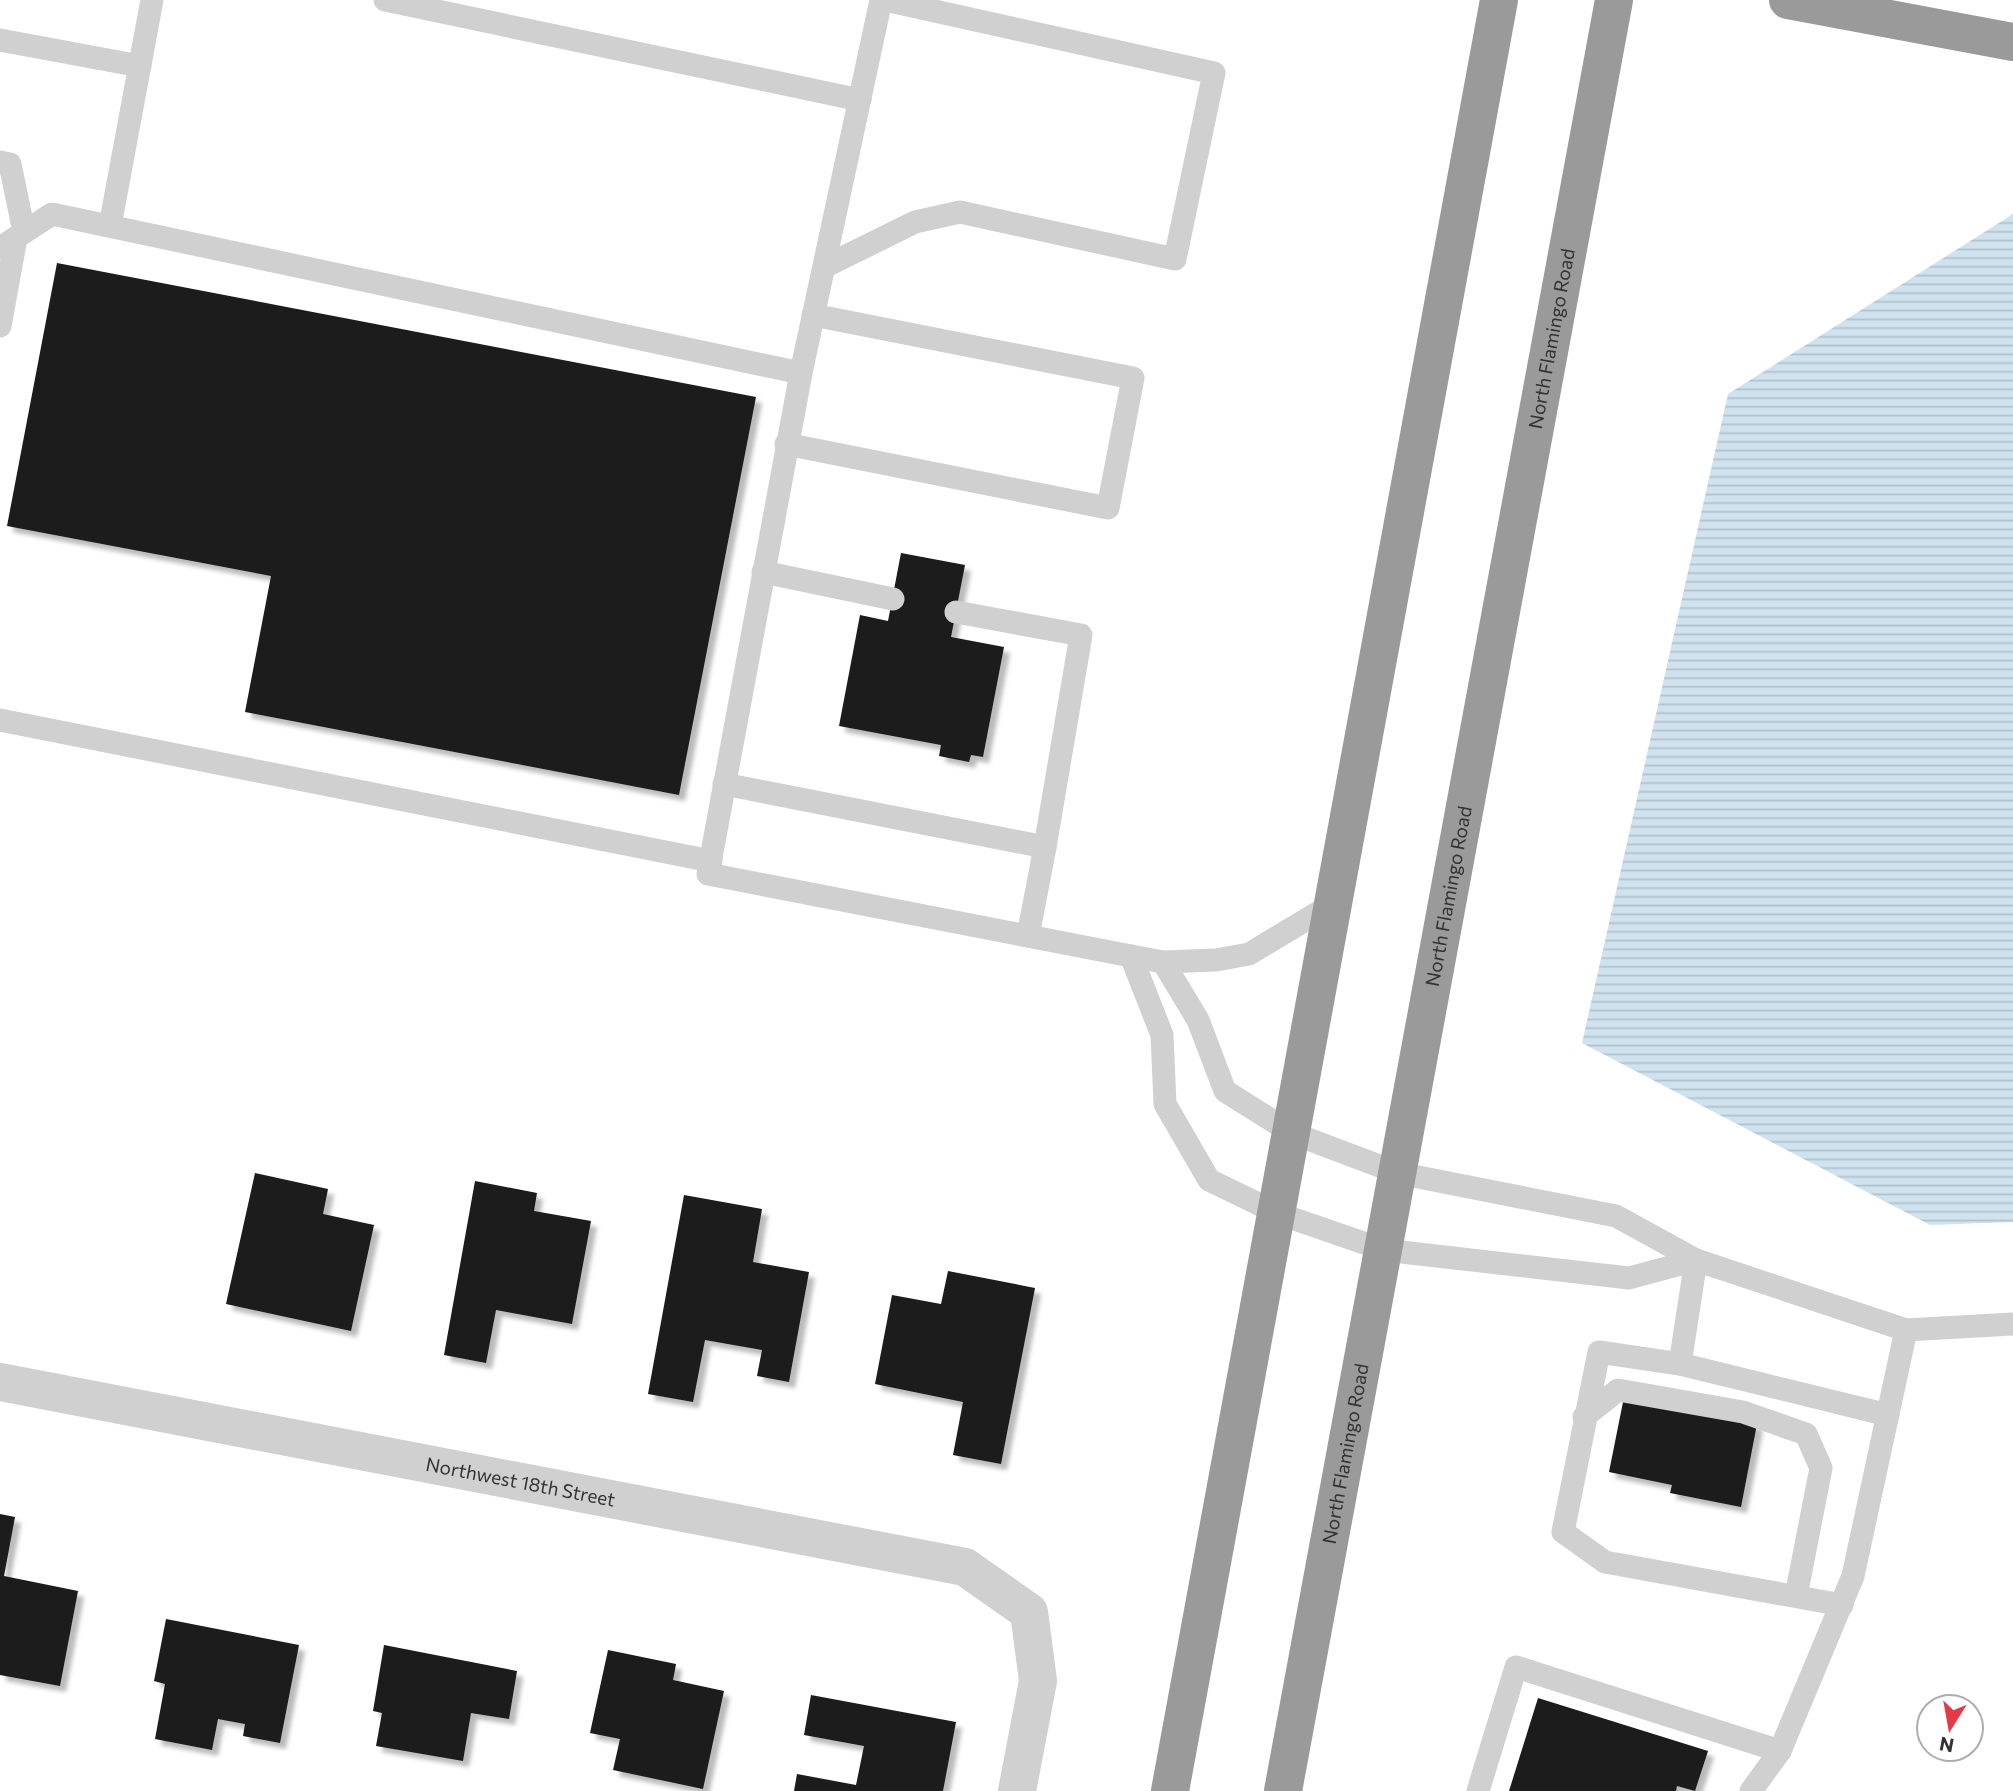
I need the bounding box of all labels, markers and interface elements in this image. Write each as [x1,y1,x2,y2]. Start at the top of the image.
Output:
street label: North Flamingo Road [1523,246,1579,431]
street label: North Flamingo Road [1420,804,1476,988]
street label: North Flamingo Road [1317,1361,1373,1546]
street label: Northwest 18th Street [424,1452,617,1511]
north arrow [1915,1693,1985,1763]
text: N [1937,1733,1956,1758]

